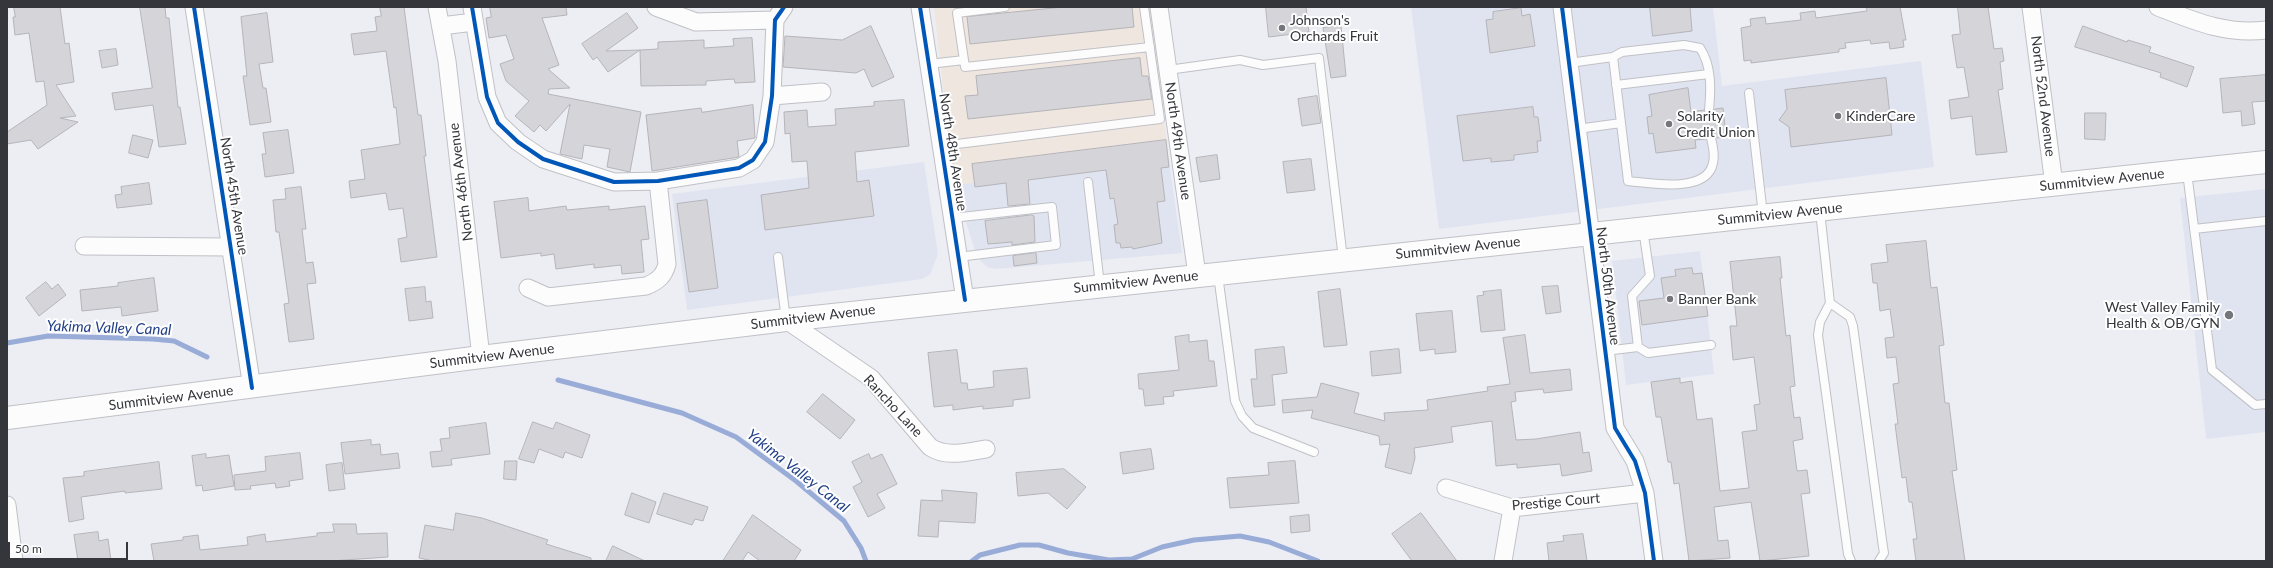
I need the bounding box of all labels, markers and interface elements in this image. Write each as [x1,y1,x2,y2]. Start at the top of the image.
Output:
place label: Johnson's Orchards Fruit [1290,12,1378,44]
marker: Johnson's Orchards Fruit [1277,23,1287,33]
street label: North 52nd Avenue [2027,35,2059,157]
street label: North 49th Avenue [1161,81,1195,201]
street label: North 48th Avenue [935,92,971,212]
place label: Solarity Credit Union [1677,108,1755,140]
place label: KinderCare [1846,108,1915,124]
marker: KinderCare [1833,111,1843,121]
marker: Solarity Credit Union [1664,119,1674,129]
street label: North 46th Avenue [445,122,477,242]
street label: North 45th Avenue [216,136,252,256]
street label: Summitview Avenue [2039,165,2165,195]
street label: Summitview Avenue [1717,199,1843,229]
street label: North 50th Avenue [1592,226,1624,346]
street label: Summitview Avenue [1395,233,1521,263]
street label: Summitview Avenue [1073,267,1199,297]
place label: Banner Bank [1678,291,1756,307]
marker: Banner Bank [1665,294,1675,304]
place label: West Valley Family Health & OB/GYN [2105,299,2220,332]
street label: Summitview Avenue [750,301,876,333]
marker: West Valley Family Health & OB/GYN [2223,309,2235,321]
water label: Yakima Valley Canal [46,317,172,339]
street label: Summitview Avenue [429,340,555,372]
street label: Rancho Lane [860,371,926,441]
street label: Summitview Avenue [108,382,234,414]
water label: Yakima Valley Canal [743,426,853,516]
street label: Prestige Court [1511,490,1601,514]
scale bar [10,534,130,560]
text: 50 m [15,541,42,556]

